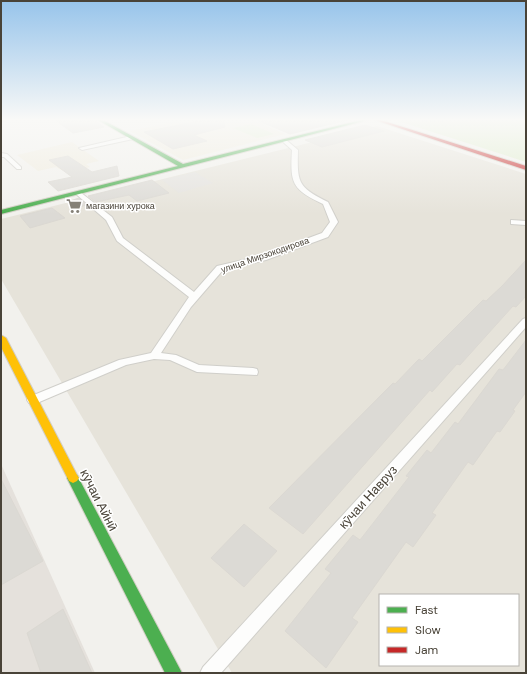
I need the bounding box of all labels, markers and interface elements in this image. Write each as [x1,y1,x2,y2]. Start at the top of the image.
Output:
supermarket icon: магазини хурока [65,197,83,215]
place label: магазини хурока [86,200,155,212]
street label: улица Мирзокодирова [219,234,311,276]
street label: кӯчаи Навруз [335,462,401,532]
street label: кӯчаи Айнӣ [76,466,122,534]
legend [379,594,519,666]
text: Fast [415,602,438,618]
text: Slow [415,622,441,638]
text: Jam [415,642,438,658]

